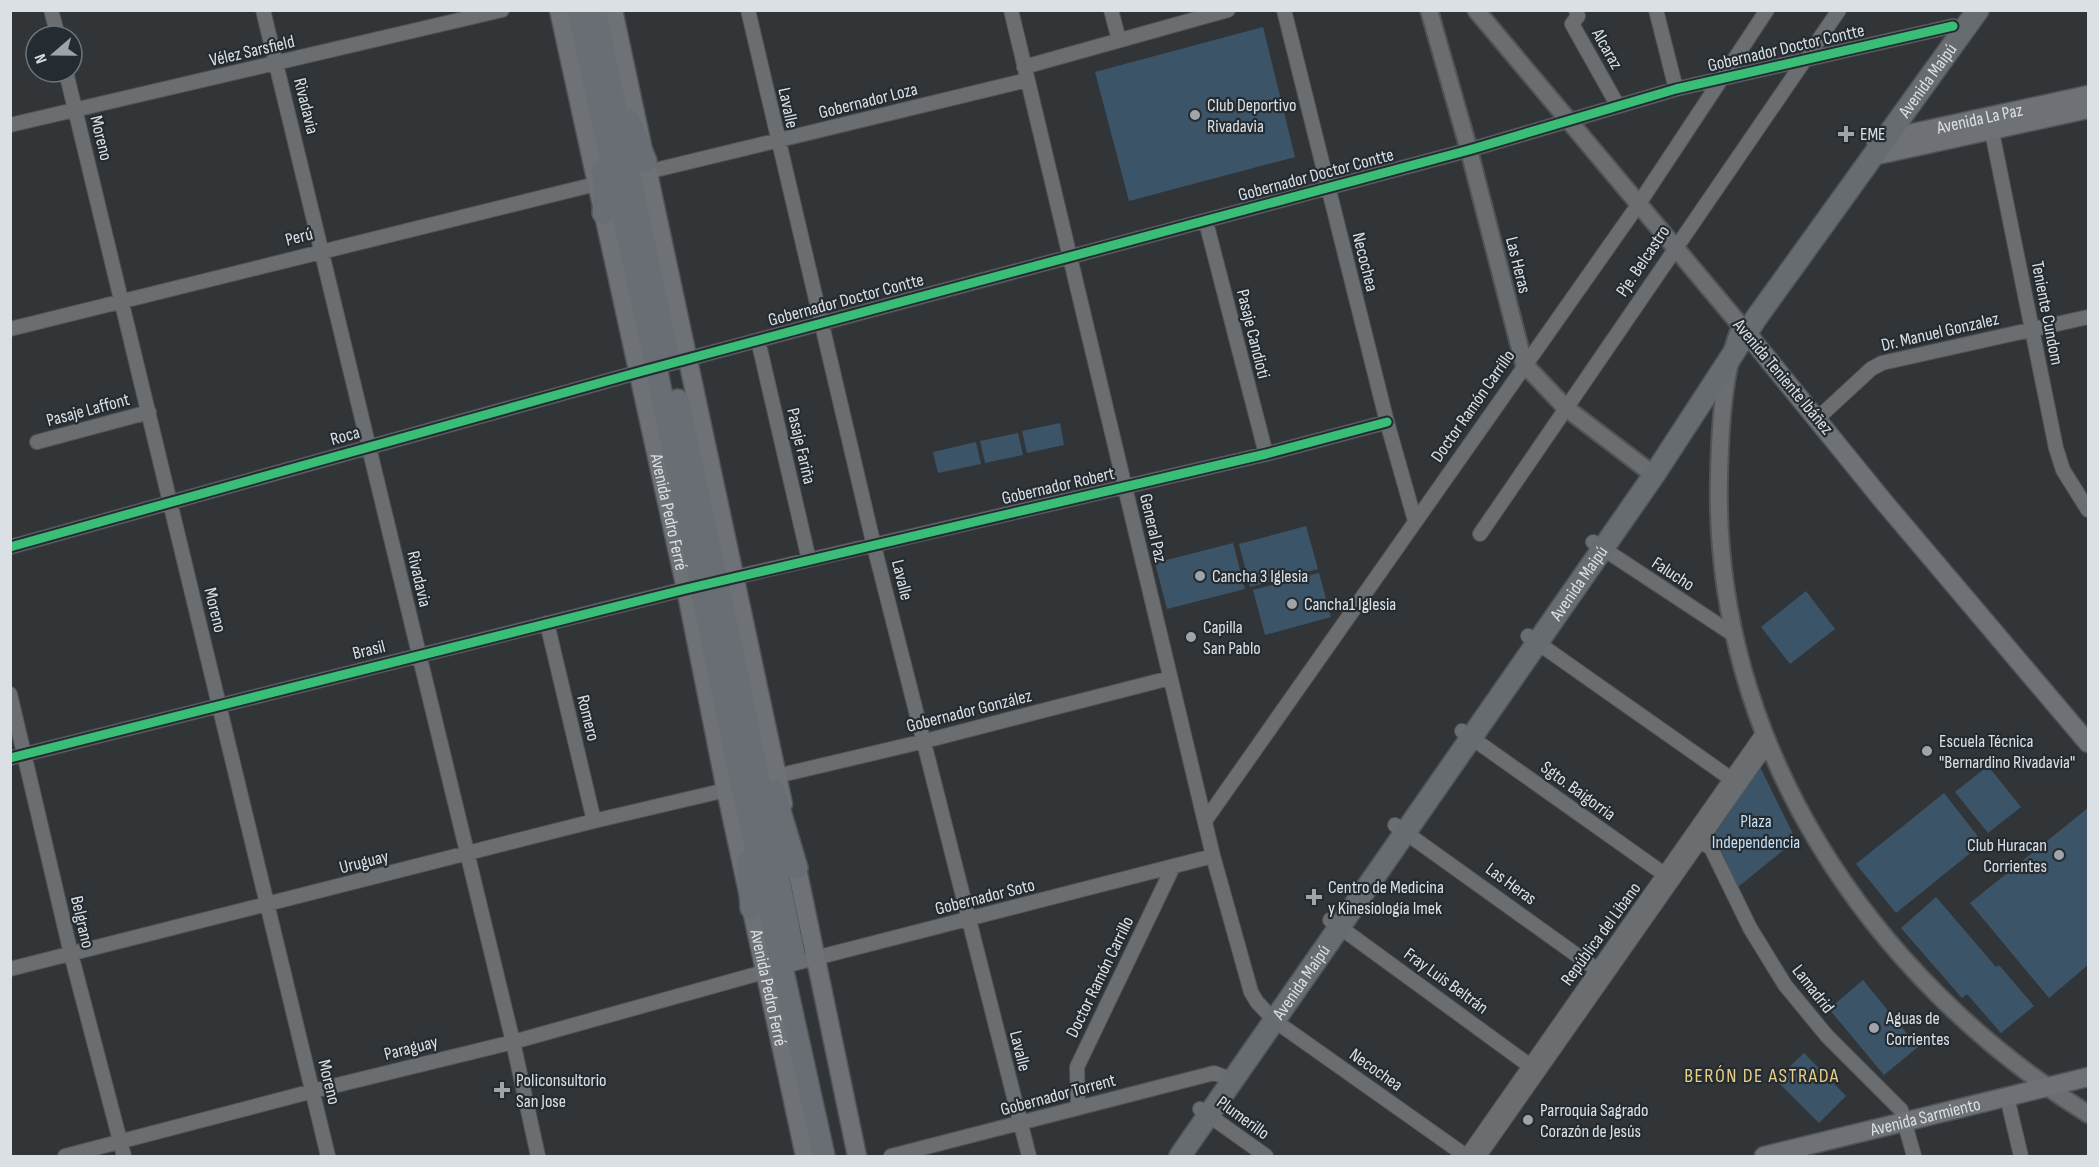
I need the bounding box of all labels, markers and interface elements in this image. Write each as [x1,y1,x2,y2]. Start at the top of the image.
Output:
street label: Gobernador Doctor Contte [1706,20,1866,76]
north arrow [24,24,84,84]
street label: Alcaraz [1587,24,1627,74]
street label: Vélez Sarsfield [207,31,297,71]
street label: Avenida Maipú [1893,39,1961,122]
text: N [31,51,52,66]
street label: Rivadavia [289,76,323,136]
street label: Gobernador Loza [816,79,920,123]
street label: Lavalle [773,86,803,130]
place label: Club Deportivo Rivadavia [1207,95,1296,137]
street label: Avenida La Paz [1934,99,2025,138]
marker: Club Deportivo Rivadavia [1188,108,1202,122]
street label: Moreno [85,113,117,163]
place label: EME [1860,124,1886,145]
marker: EME [1837,125,1855,143]
street label: Gobernador Doctor Contte [1236,144,1396,206]
street label: Pje. Belcastro [1612,222,1674,300]
street label: Perú [283,223,315,251]
street label: Necochea [1348,230,1382,294]
street label: Las Heras [1501,235,1535,295]
street label: Teniente Cundom [2027,259,2067,367]
street label: Gobernador Doctor Contte [766,269,926,331]
street label: Pasaje Candioti [1232,287,1274,381]
street label: Dr. Manuel Gonzalez [1879,308,2001,356]
street label: Avenida Teniente Ibáñez [1728,314,1838,439]
street label: Doctor Ramón Carrillo [1427,346,1519,466]
street label: Pasaje Laffont [44,389,132,431]
street label: Pasaje Fariña [782,406,820,486]
street label: Roca [328,422,362,450]
street label: Avenida Pedro Ferré [646,451,692,572]
street label: Gobernador Robert [1000,463,1117,509]
street label: General Paz [1135,492,1171,565]
street label: Avenida Maipú [1545,542,1612,625]
street label: Rivadavia [402,549,436,609]
street label: Falucho [1648,552,1698,596]
street label: Lavalle [887,558,917,602]
place label: Cancha 3 Iglesia [1212,566,1308,587]
marker: Cancha 3 Iglesia [1193,569,1207,583]
street label: Moreno [199,585,231,635]
place label: Cancha1 Iglesia [1304,594,1396,615]
marker: Cancha1 Iglesia [1285,597,1299,611]
place label: Capilla San Pablo [1203,617,1261,659]
marker: Capilla San Pablo [1184,630,1198,644]
street label: Brasil [350,636,388,664]
street label: Gobernador González [904,685,1034,737]
street label: Romero [572,693,604,743]
place label: Escuela Técnica "Bernardino Rivadavia" [1939,731,2075,773]
marker: Escuela Técnica "Bernardino Rivadavia" [1920,744,1934,758]
street label: Sgto. Baigorria [1537,757,1620,825]
park label: Plaza Independencia [1712,811,1800,853]
place label: Club Huracan Corrientes [1967,835,2047,877]
street label: Uruguay [337,846,391,878]
marker: Club Huracan Corrientes [2052,848,2066,862]
street label: Las Heras [1482,859,1540,909]
street label: Gobernador Soto [933,874,1037,920]
place label: Centro de Medicina y Kinesiología Imek [1328,877,1444,919]
street label: República del Libano [1557,878,1645,990]
marker: Centro de Medicina y Kinesiología Imek [1305,888,1323,906]
street label: Belgrano [66,894,98,950]
street label: Doctor Ramón Carrillo [1062,913,1138,1041]
street label: Avenida Pedro Ferré [746,927,791,1048]
street label: Avenida Maipú [1267,941,1334,1024]
street label: Fray Luis Beltrán [1400,943,1492,1019]
street label: Lamadrid [1788,961,1838,1017]
place label: Aguas de Corrientes [1885,1008,1950,1050]
marker: Aguas de Corrientes [1867,1021,1881,1035]
street label: Lavalle [1005,1029,1035,1073]
street label: Paraguay [382,1031,440,1065]
street label: Necochea [1345,1044,1407,1096]
street label: Moreno [313,1057,345,1107]
district label: BERÓN DE ASTRADA [1684,1064,1840,1088]
street label: Gobernador Torrent [998,1069,1118,1120]
place label: Policonsultorio San Jose [516,1070,607,1112]
marker: Policonsultorio San Jose [493,1081,511,1099]
street label: Plumerillo [1213,1092,1273,1144]
street label: Avenida Sarmiento [1867,1093,1982,1140]
place label: Parroquia Sagrado Corazón de Jesús [1540,1100,1649,1142]
marker: Parroquia Sagrado Corazón de Jesús [1521,1113,1535,1127]

